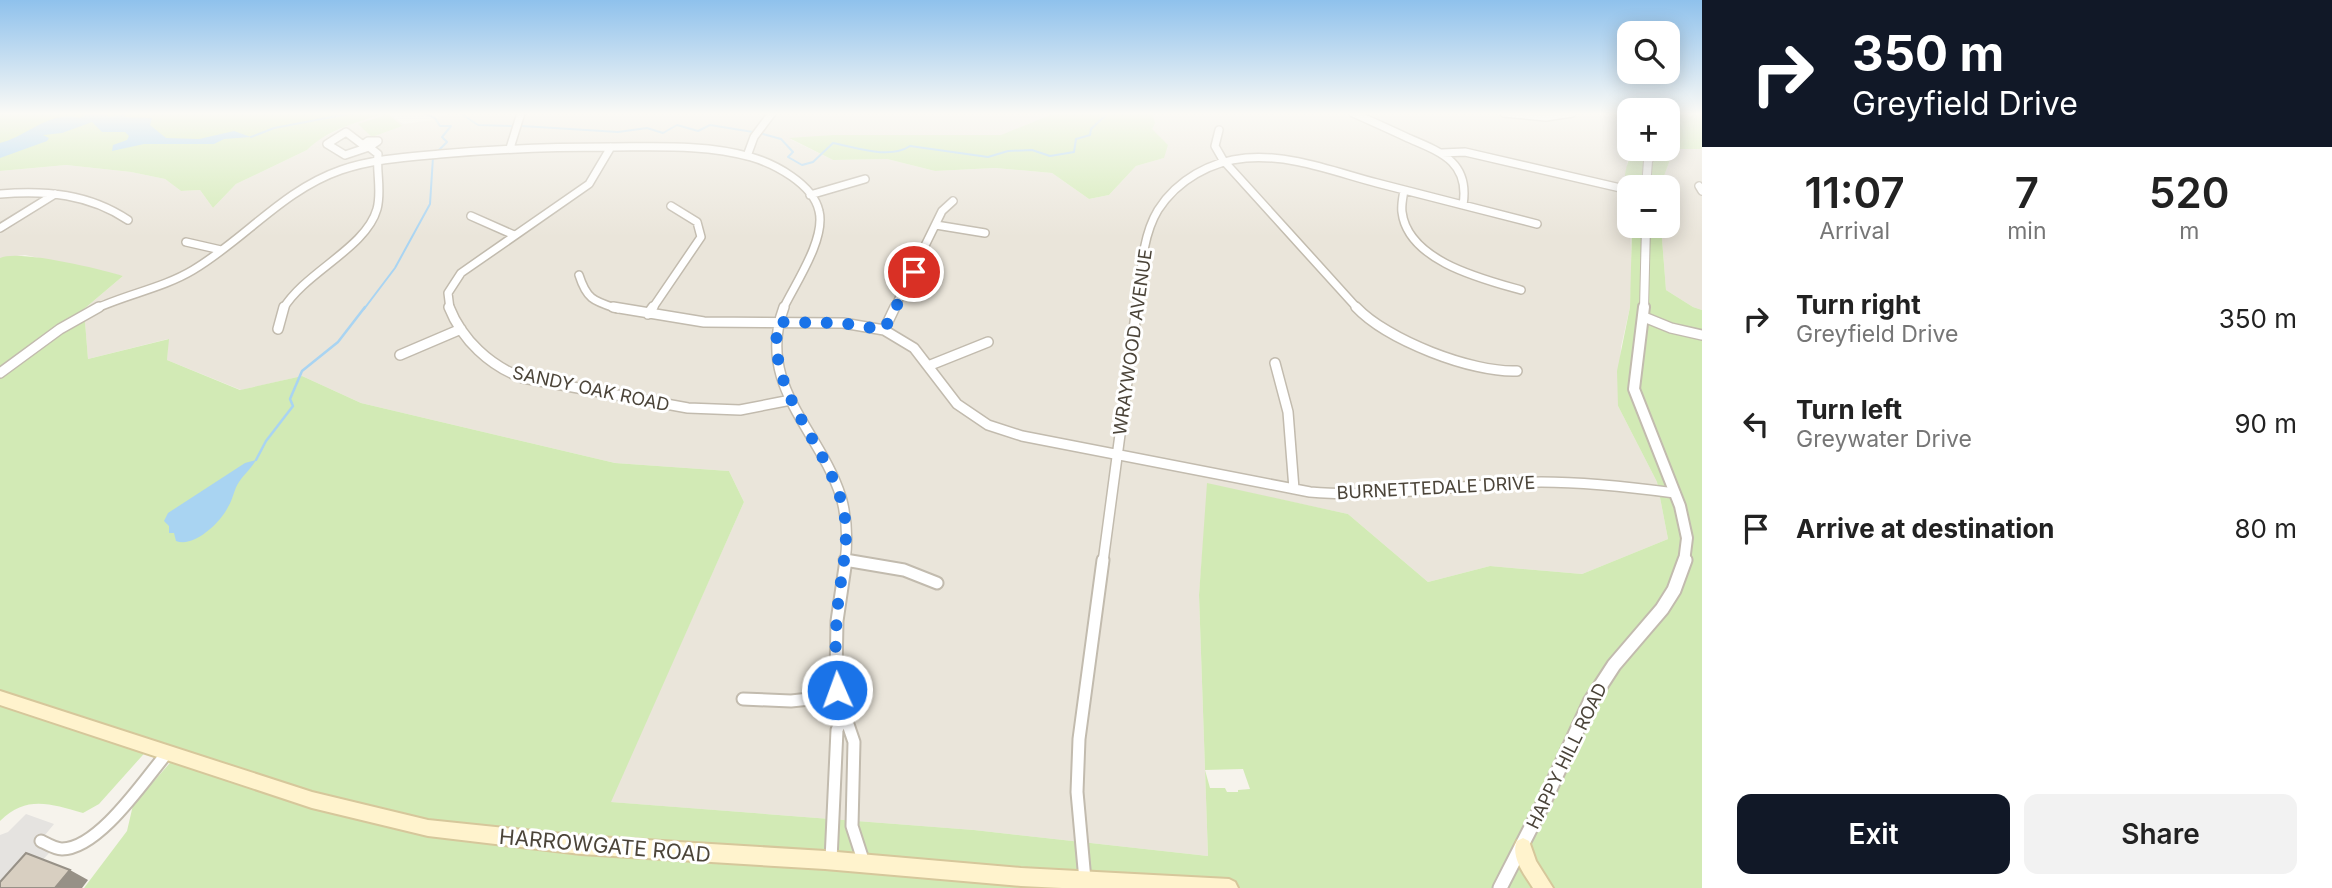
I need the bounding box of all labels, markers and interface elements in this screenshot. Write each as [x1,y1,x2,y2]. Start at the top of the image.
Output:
map controls [1617,21,1680,238]
button: search [1617,21,1680,84]
text: 350 m [1852,24,2004,83]
icon: right [1737,28,1828,119]
text: Greyfield Drive [1852,84,2078,123]
button: + [1617,98,1680,161]
text: 11:07 [1805,167,1905,218]
text: 7 [2015,167,2039,218]
text: 520 [2149,167,2229,218]
button: − [1617,175,1680,238]
text: Arrival [1819,217,1890,245]
text: min [2007,217,2047,245]
text: m [2179,217,2199,245]
pin [884,242,944,302]
street label: WRAYWOOD AVENUE [1109,247,1156,437]
icon: arrive [895,253,933,291]
text: Turn right [1796,289,1921,320]
icon: right [1737,300,1775,338]
text: 350 m [2219,303,2297,334]
text: Greyfield Drive [1796,320,1958,348]
street label: SANDY OAK ROAD [511,362,672,415]
text: Turn left [1796,394,1902,425]
icon: left [1737,405,1775,443]
text: 90 m [2234,408,2297,439]
text: Greywater Drive [1796,425,1972,453]
street label: BURNETTEDALE DRIVE [1336,472,1536,503]
icon: arrive [1737,510,1775,548]
text: Arrive at destination [1796,513,2055,544]
text: 80 m [2234,513,2297,544]
position arrow [800,653,874,727]
street label: HAPPY HILL ROAD [1522,679,1611,832]
button: Exit [1737,794,2010,874]
button: Share [2024,794,2297,874]
street label: HARROWGATE ROAD [498,824,712,867]

